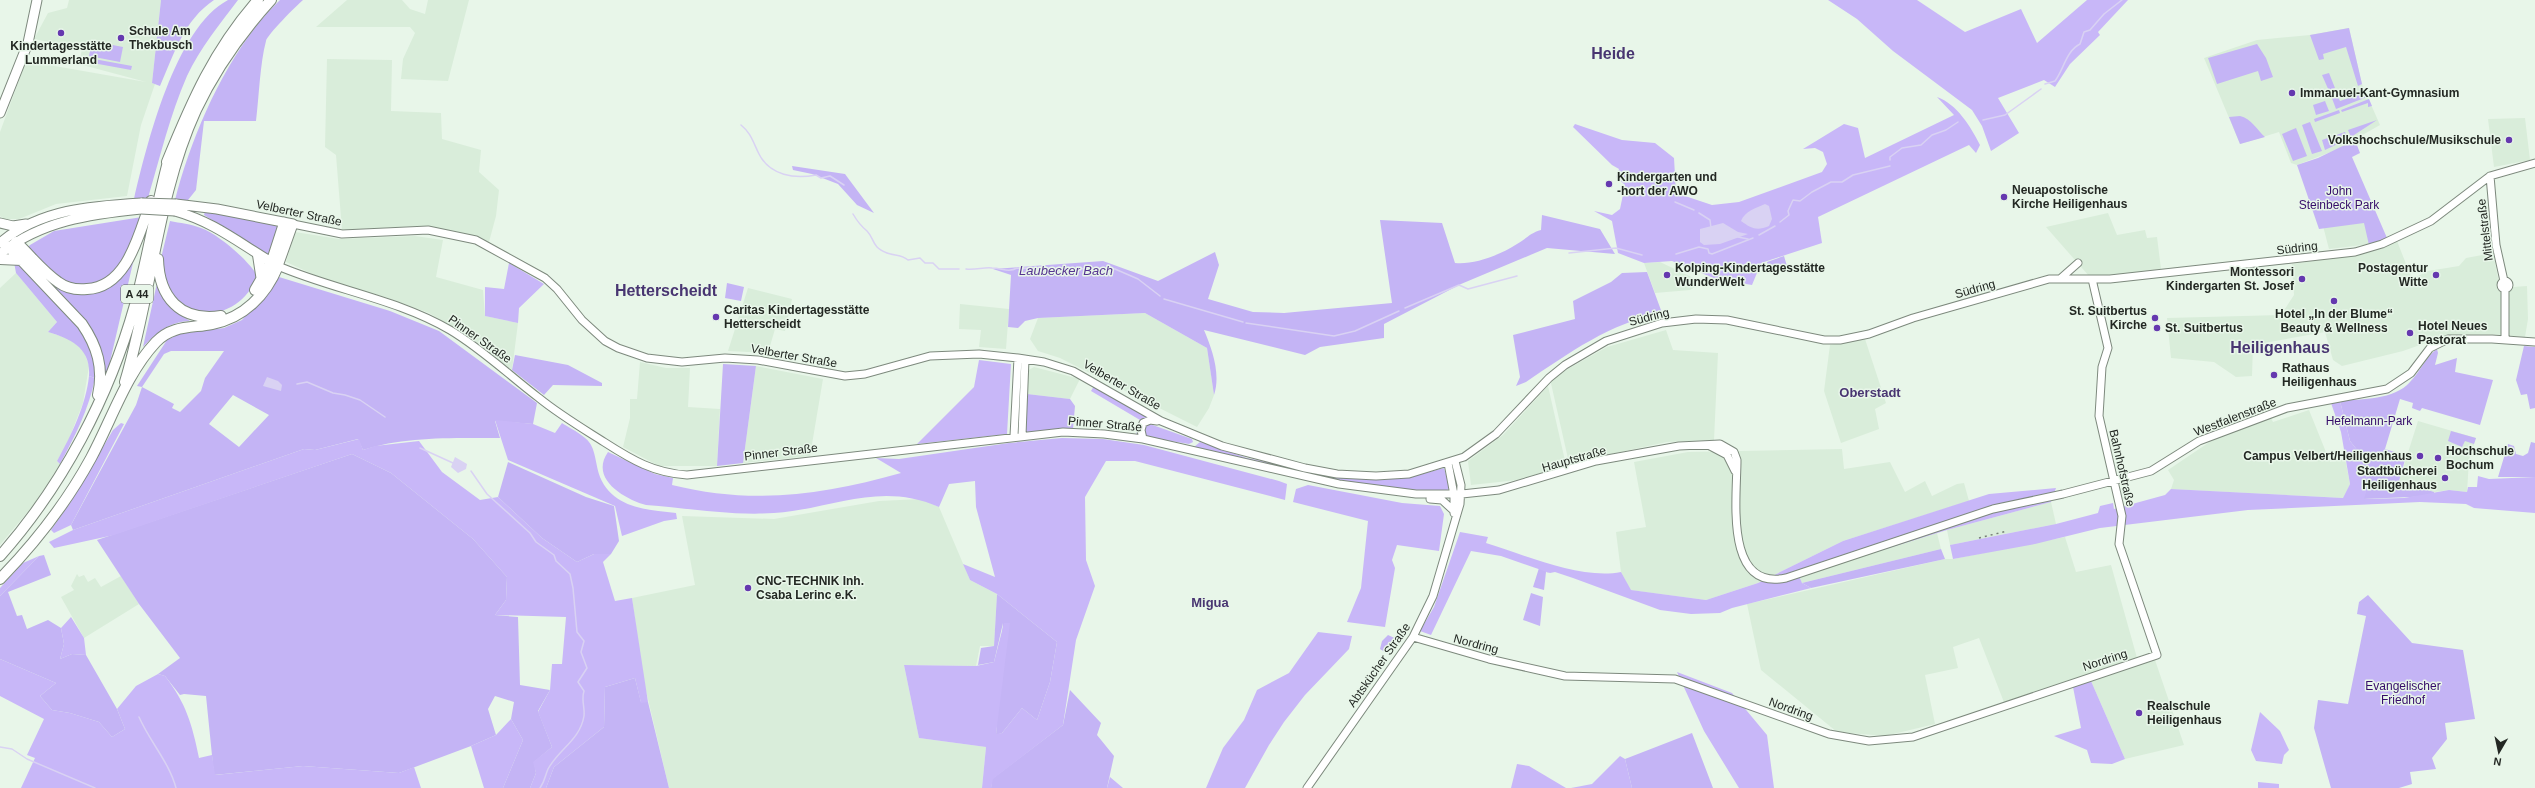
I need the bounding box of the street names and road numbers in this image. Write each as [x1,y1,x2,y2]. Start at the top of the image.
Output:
street label: Velberter Straße [255,197,344,229]
street label: Mittelstraße [2474,198,2496,262]
street label: Südring [2276,239,2318,257]
street label: Südring [1953,277,1997,301]
road number: A 44 [121,285,153,303]
street label: Südring [1627,305,1671,329]
street label: Pinner Straße [446,312,515,366]
street label: Velberter Straße [750,342,839,371]
street label: Velberter Straße [1081,357,1164,413]
street label: Westfalenstraße [2192,395,2278,439]
street label: Pinner Straße [1068,414,1143,434]
street label: Bahnhofstraße [2106,428,2138,508]
street label: Pinner Straße [743,441,819,463]
street label: Hauptstraße [1540,443,1608,475]
street label: Abtskücher Straße [1345,620,1413,710]
street label: Nordring [1452,631,1500,657]
street label: Nordring [2081,646,2129,674]
street label: Nordring [1767,695,1815,723]

